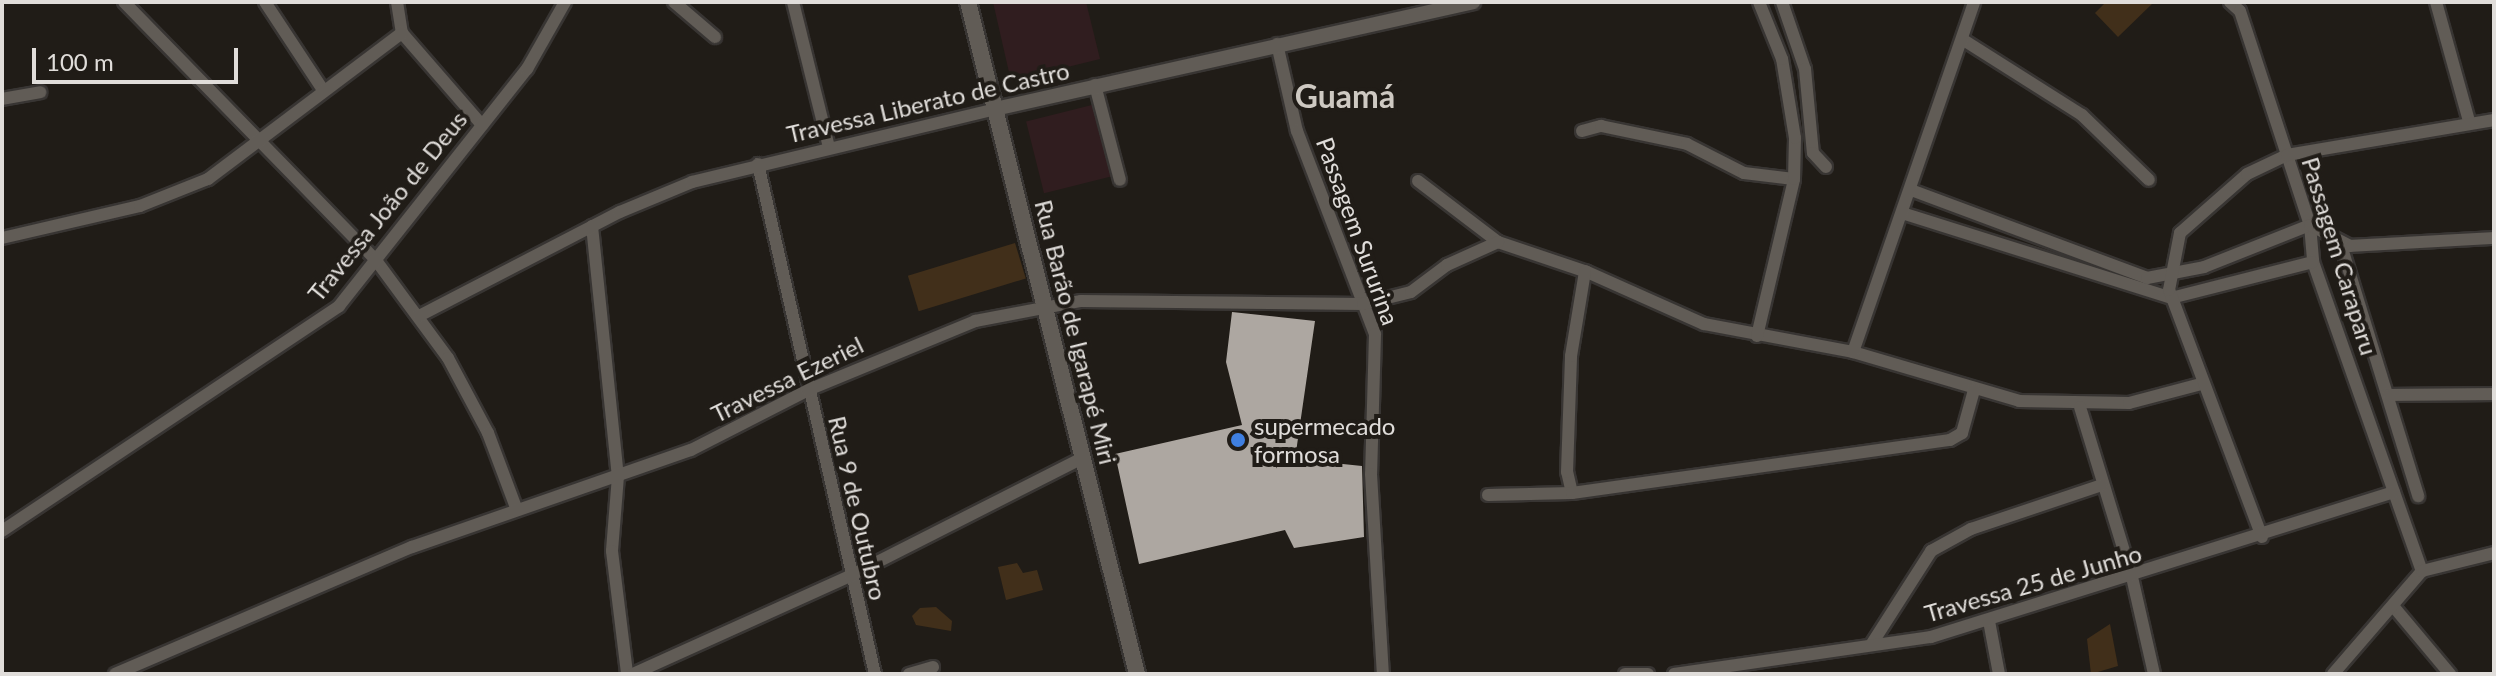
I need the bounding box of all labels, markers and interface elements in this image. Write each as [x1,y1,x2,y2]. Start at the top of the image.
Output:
scale bar [36,32,242,82]
text: 100 m [46,47,114,76]
street label: Travessa Liberato de Castro [784,55,1072,149]
district label: Guamá [1295,77,1395,115]
street label: Travessa João de Deus [301,105,473,307]
street label: Passagem Sururina [1311,133,1405,329]
street label: Passagem Caraparu [2296,154,2384,358]
street label: Rua Barão de Igarapé Miri [1029,197,1123,467]
street label: Travessa Ezeriel [706,330,868,428]
place label: supermecado formosa [1254,412,1395,468]
street label: Rua 9 de Outubro [823,413,893,603]
marker: supermecado formosa [1229,431,1247,449]
street label: Travessa 25 de Junho [1921,538,2145,628]

